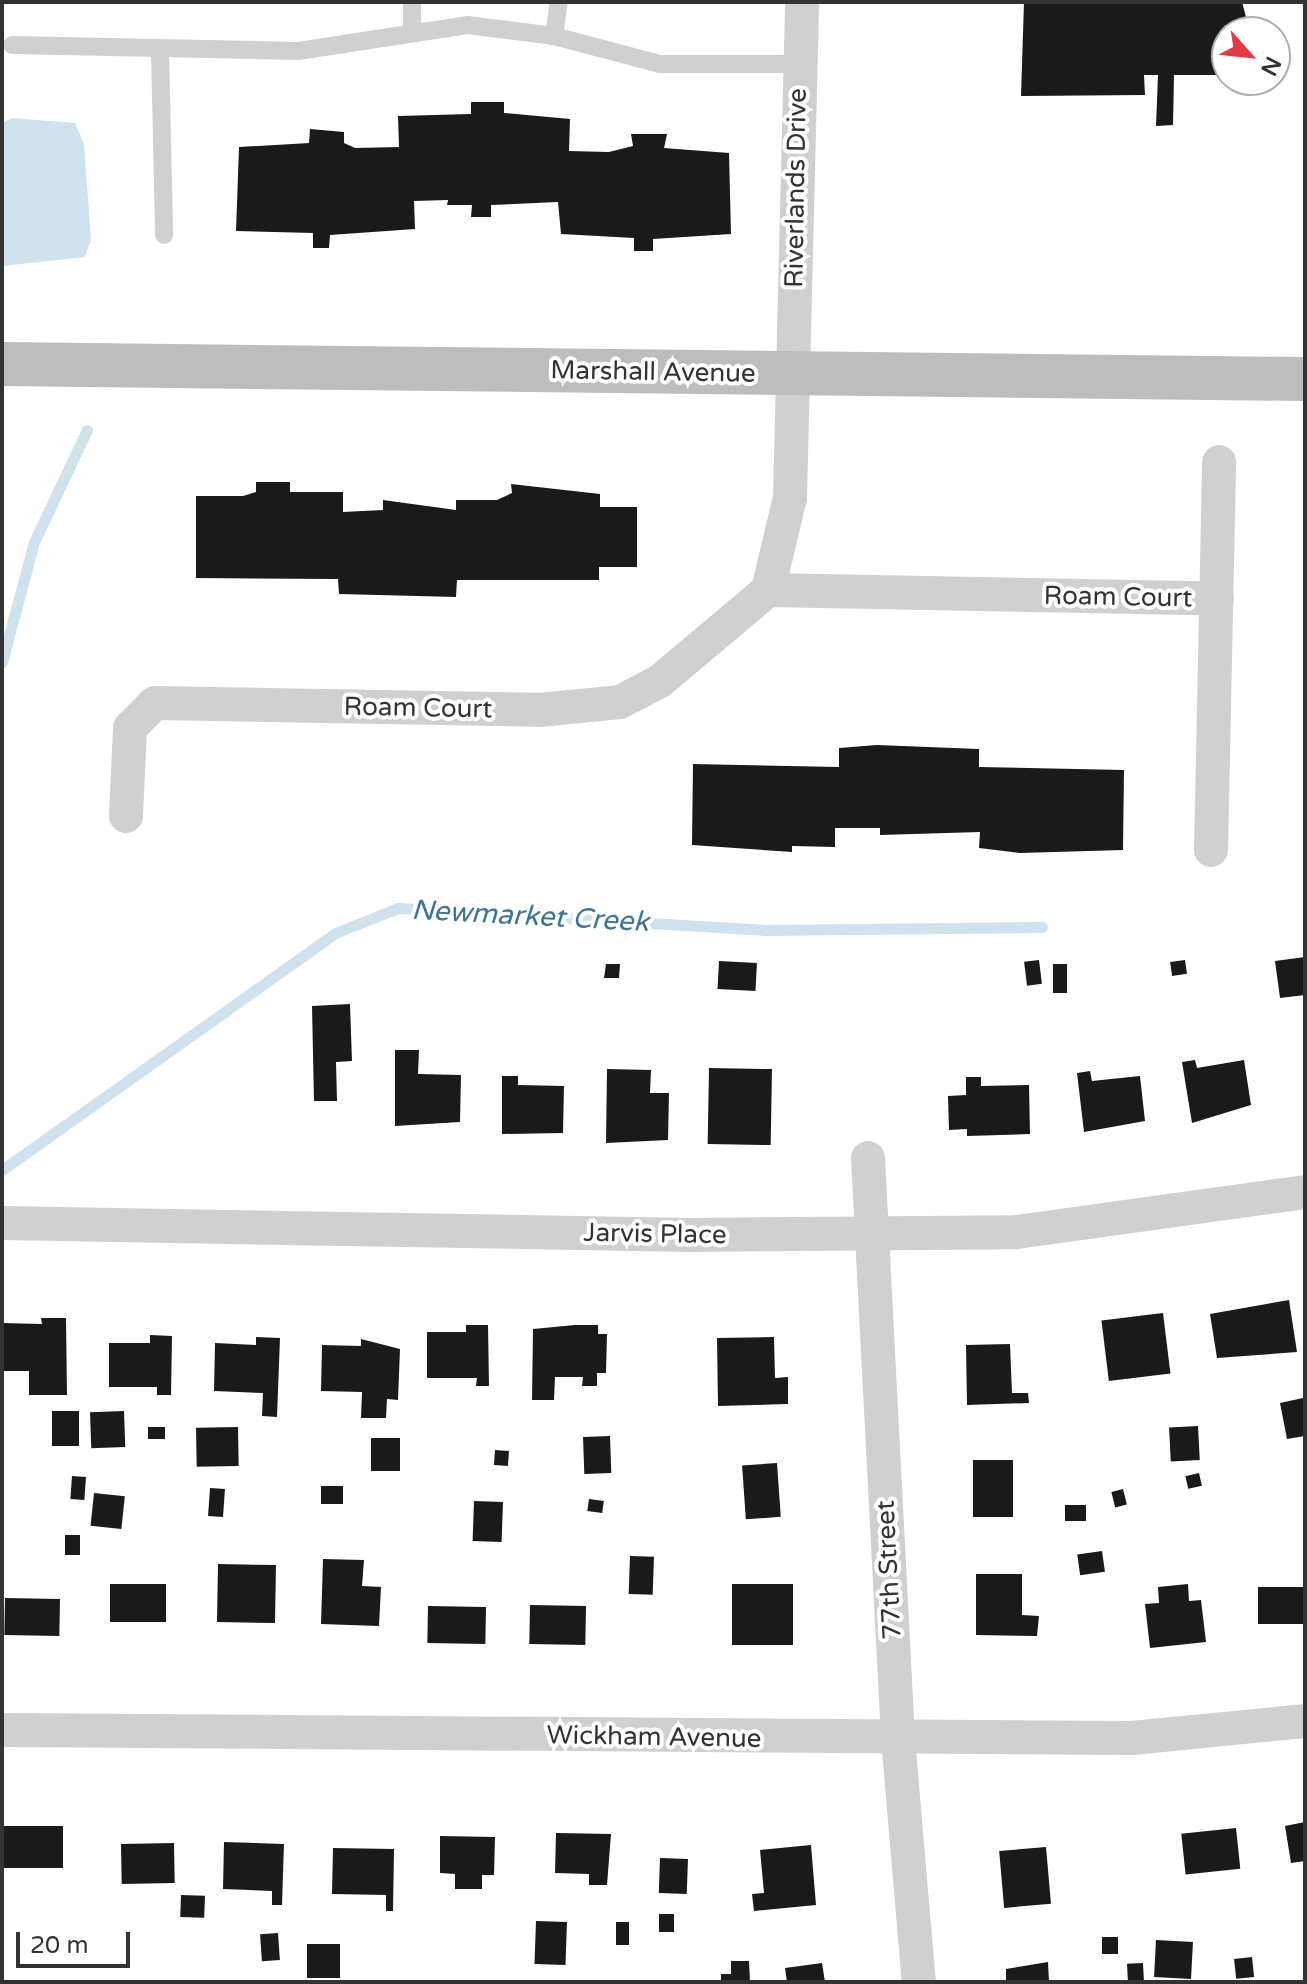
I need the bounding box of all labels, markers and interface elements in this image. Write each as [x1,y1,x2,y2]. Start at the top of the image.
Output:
north arrow [1211,16,1291,96]
text: N [1255,52,1286,80]
street label: Riverlands Drive [779,88,813,288]
street label: Marshall Avenue [550,355,756,389]
street label: Roam Court [1043,580,1193,614]
street label: Roam Court [343,691,493,725]
water label: Newmarket Creek [411,893,649,939]
street label: Jarvis Place [583,1217,727,1251]
street label: 77th Street [870,1500,908,1640]
street label: Wickham Avenue [546,1720,762,1754]
scale bar [20,1916,134,1966]
text: 20 m [30,1931,88,1960]

